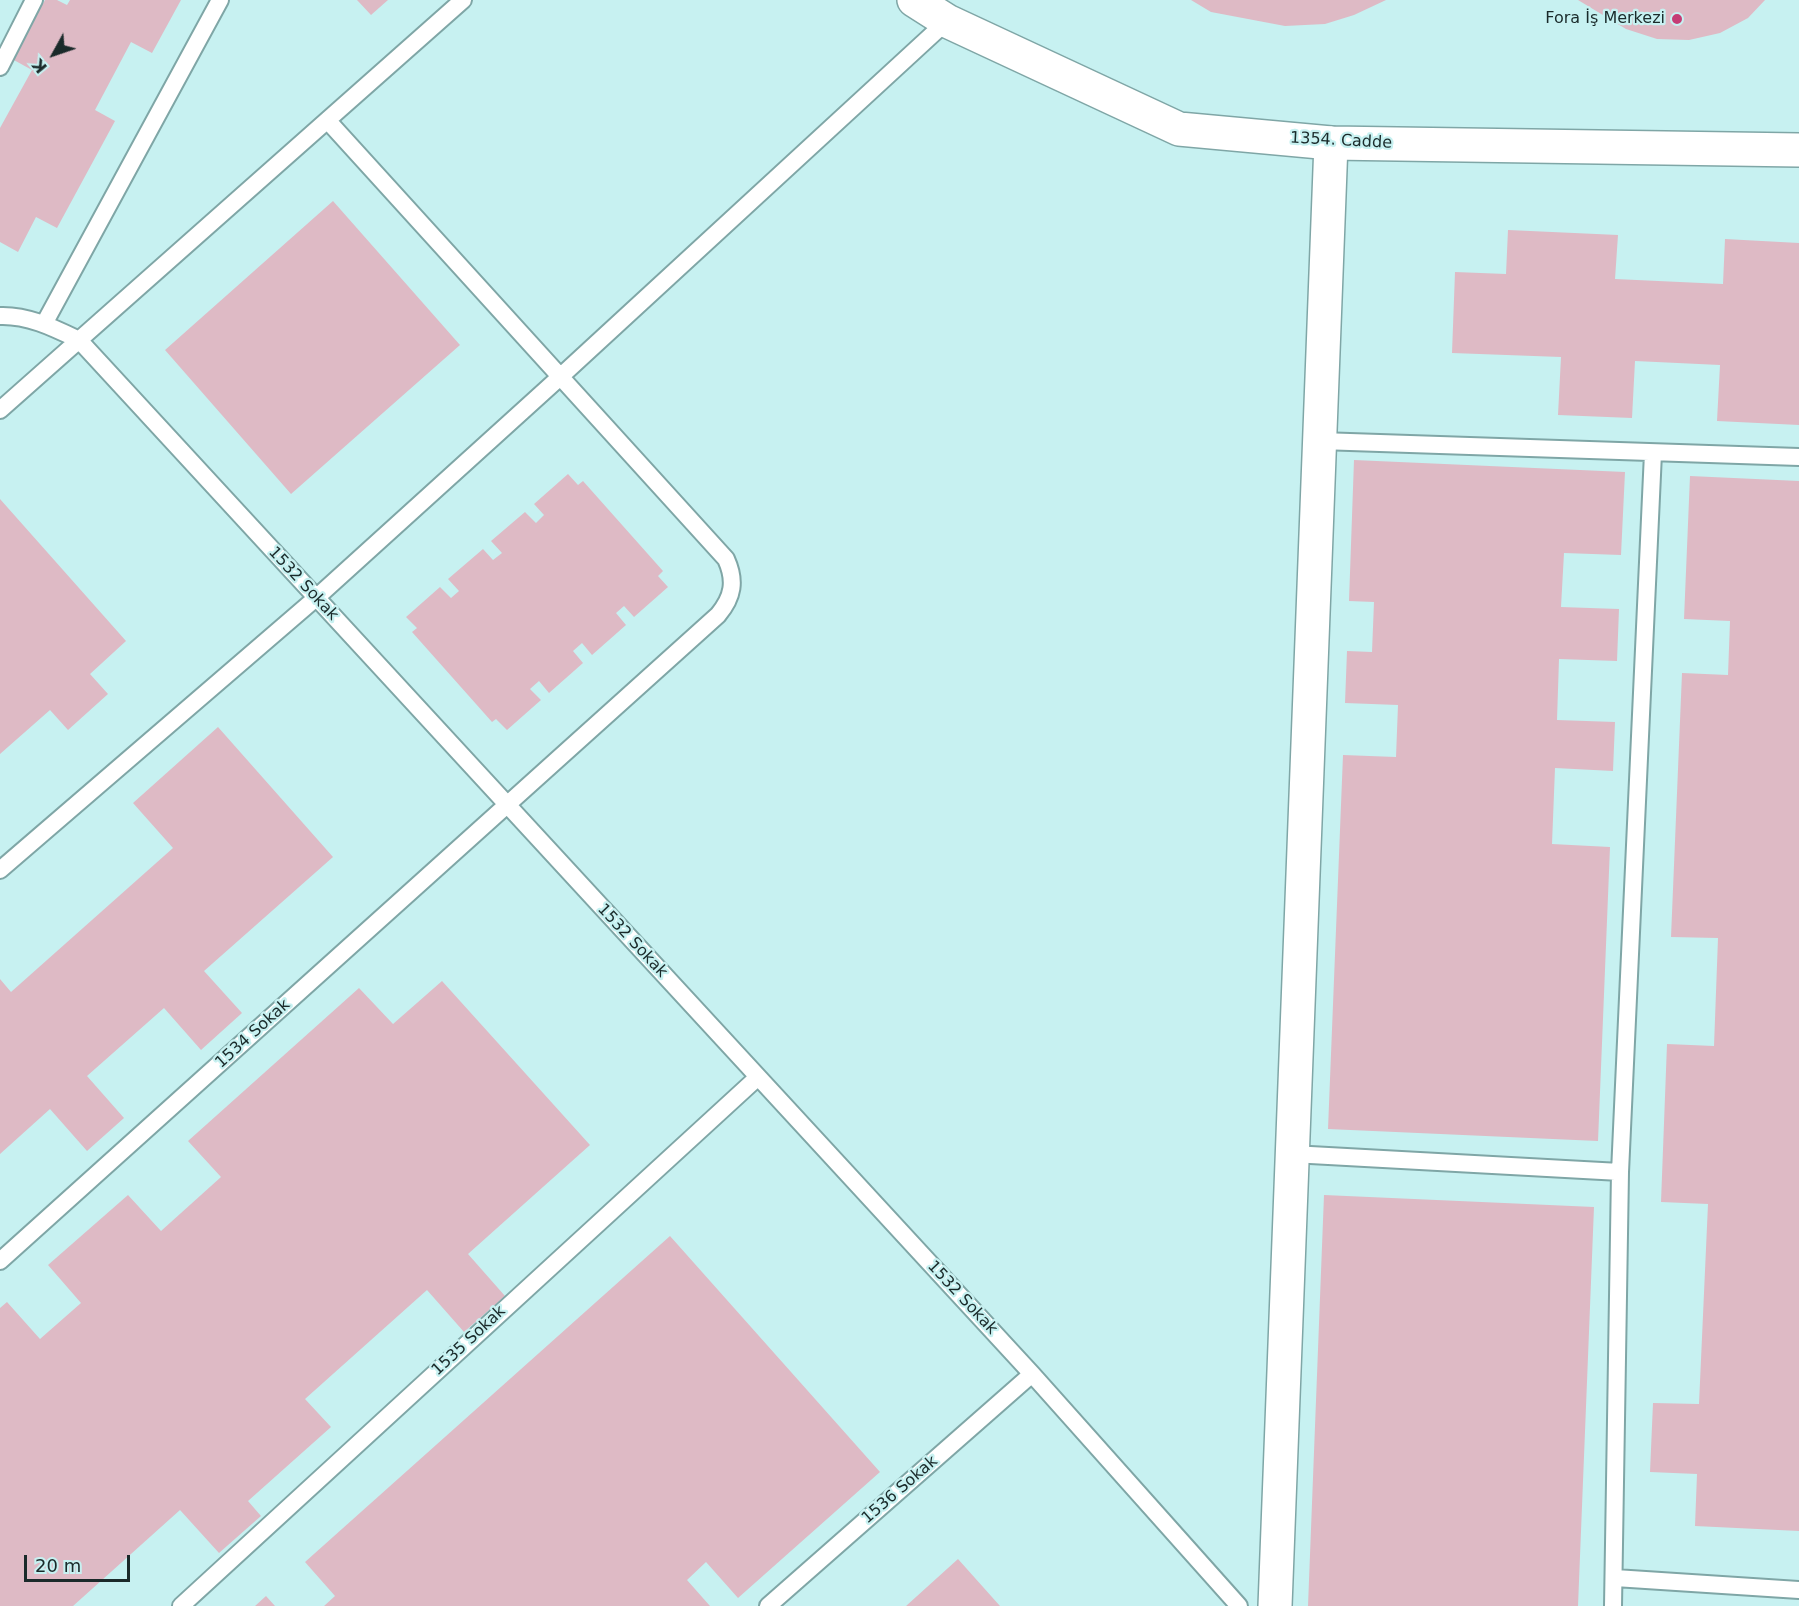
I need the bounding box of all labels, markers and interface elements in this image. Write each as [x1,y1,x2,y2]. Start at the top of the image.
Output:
place label: Fora İş Merkezi [1545,9,1665,29]
marker: Fora İş Merkezi [1670,12,1684,26]
north arrow [24,24,84,84]
text: K [29,55,51,77]
street label: 1354. Cadde [1290,129,1392,153]
street label: 1532 Sokak [264,543,342,625]
street label: 1532 Sokak [593,900,671,982]
street label: 1534 Sokak [212,995,294,1073]
street label: 1532 Sokak [923,1257,1001,1339]
street label: 1535 Sokak [428,1302,510,1380]
street label: 1536 Sokak [858,1452,942,1528]
scale bar [27,1543,134,1581]
text: 20 m [35,1555,81,1576]

